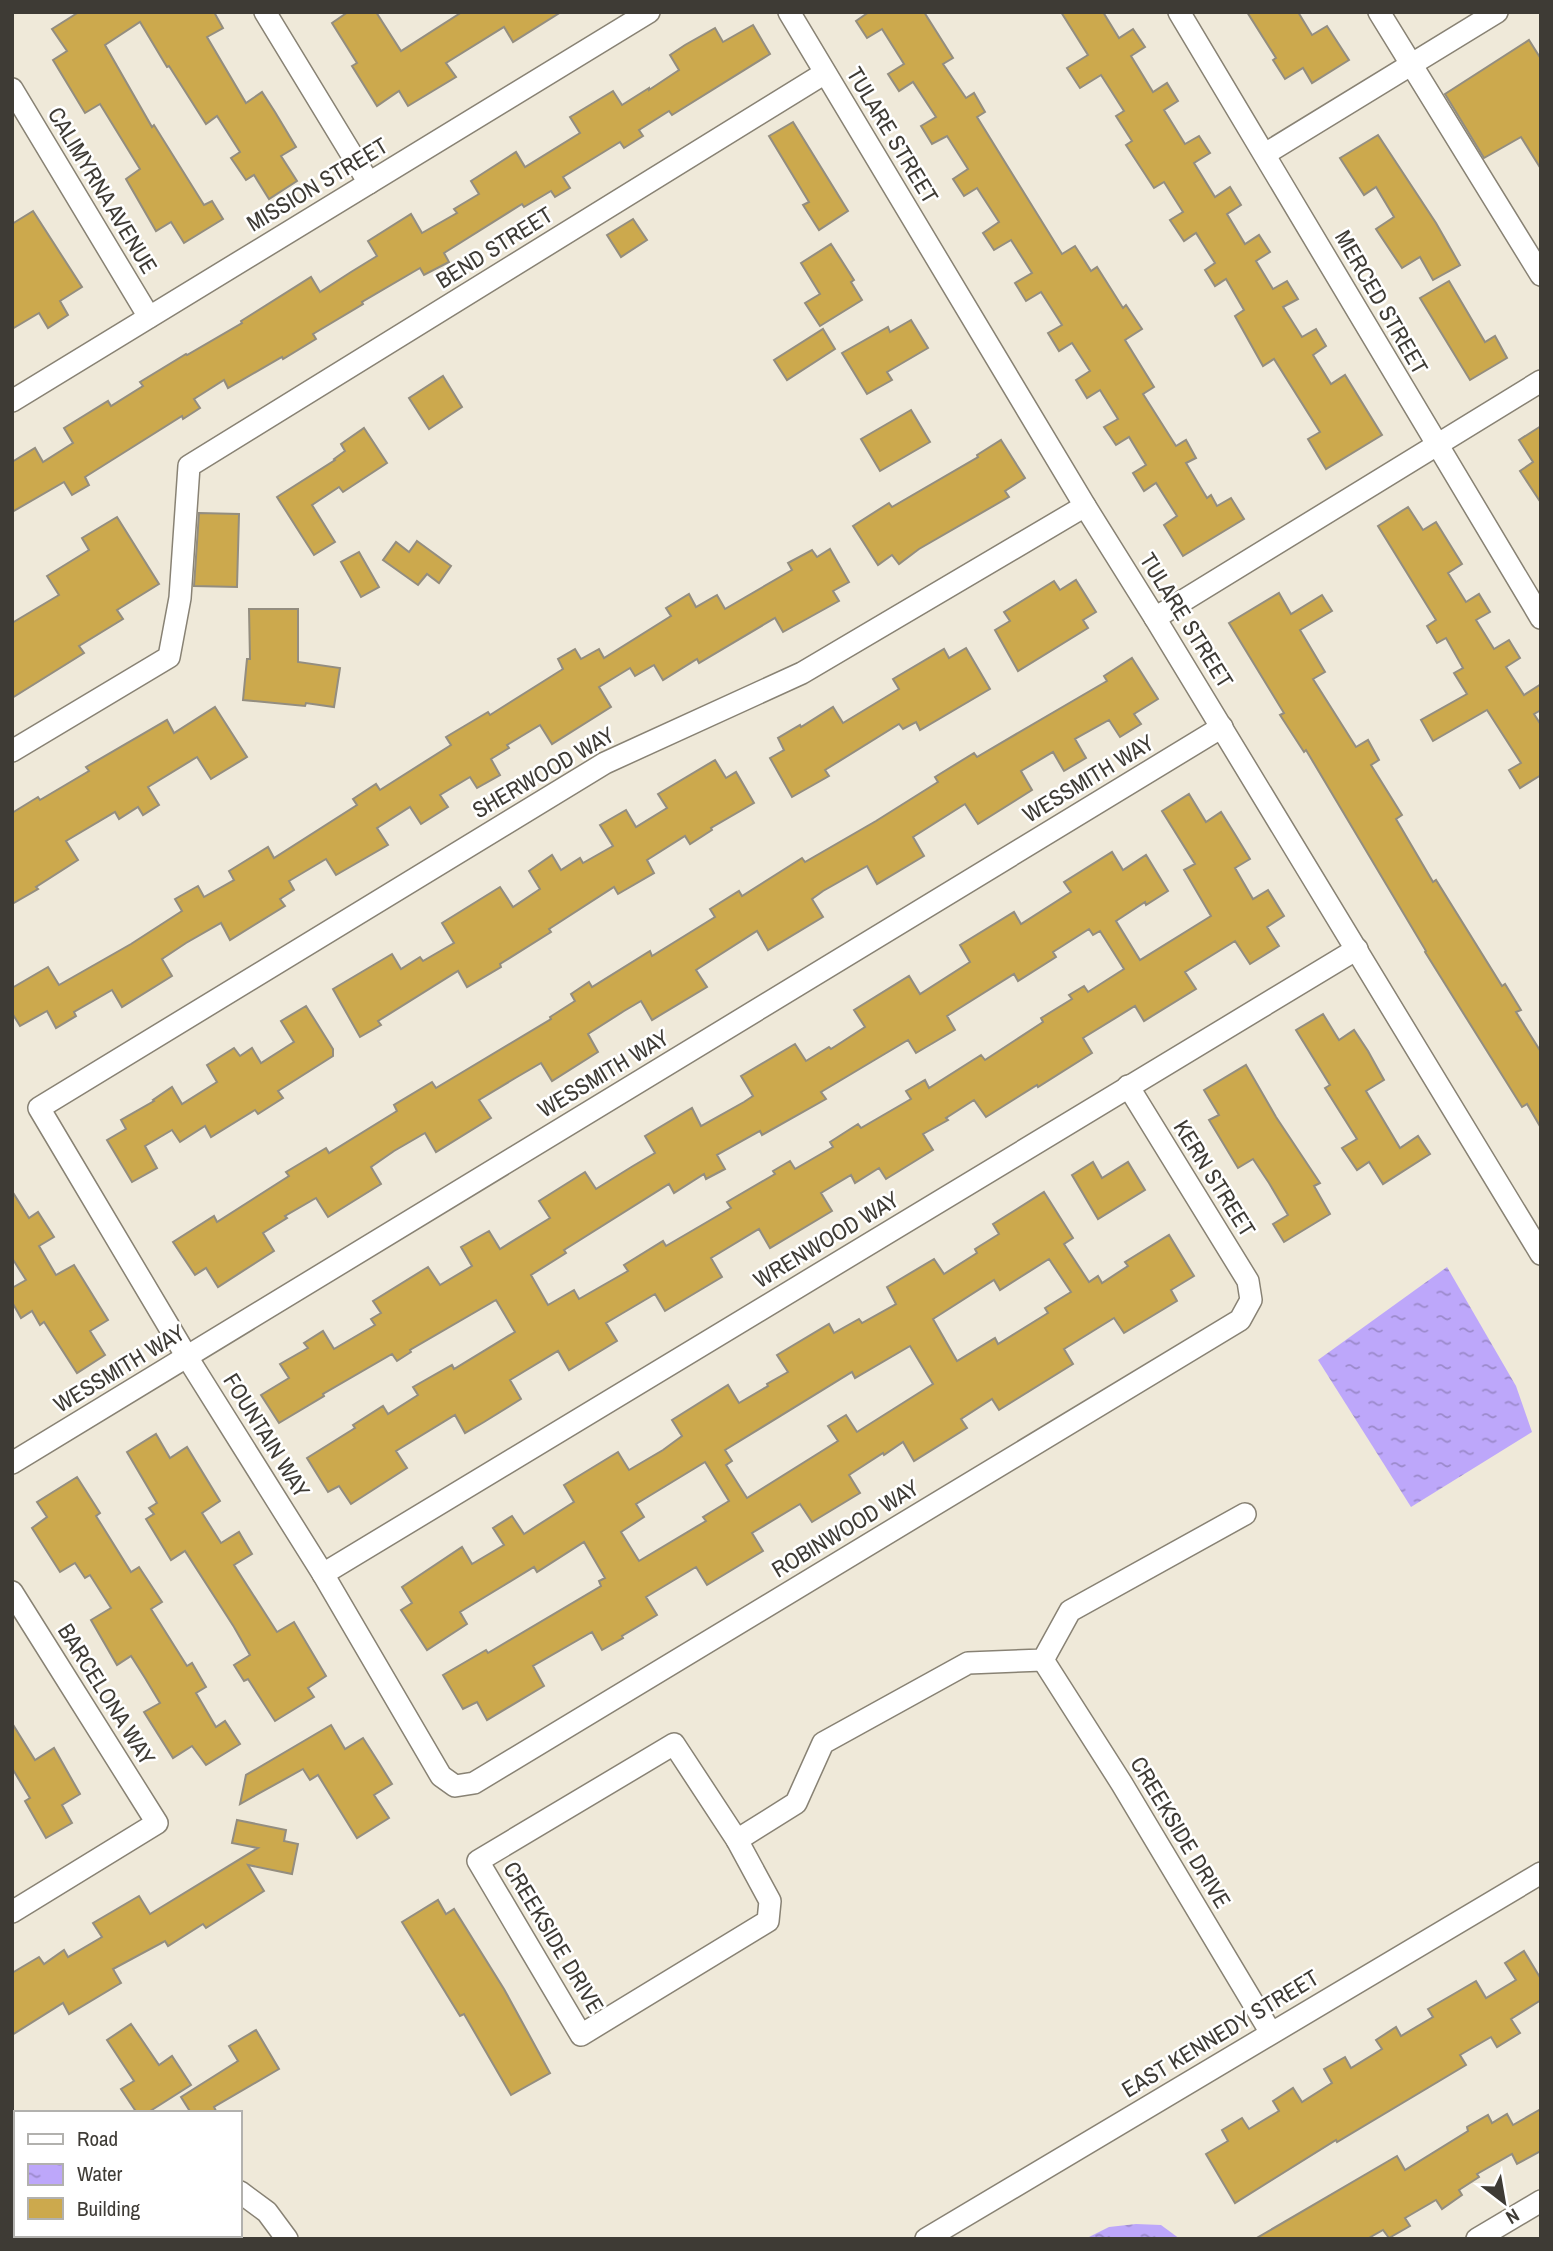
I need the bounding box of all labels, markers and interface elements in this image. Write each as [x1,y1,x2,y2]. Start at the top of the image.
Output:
street label: TULARE STREET [840,61,946,209]
street label: CALIMYRNA AVENUE [41,101,165,279]
street label: MISSION STREET [241,129,394,238]
street label: BEND STREET [430,199,559,295]
street label: MERCED STREET [1328,224,1436,380]
street label: TULARE STREET [1133,546,1241,694]
street label: SHERWOOD WAY [466,719,620,825]
street label: WESSMITH WAY [1017,726,1160,829]
street label: WESSMITH WAY [532,1021,675,1124]
street label: KERN STREET [1167,1114,1263,1243]
street label: WRENWOOD WAY [748,1183,905,1295]
street label: WESSMITH WAY [48,1316,191,1419]
street label: FOUNTAIN WAY [216,1367,318,1503]
street label: ROBINWOOD WAY [766,1472,925,1584]
street label: BARCELONA WAY [51,1617,163,1771]
street label: CREEKSIDE DRIVE [1123,1750,1239,1914]
street label: CREEKSIDE DRIVE [496,1855,612,2019]
street label: EAST KENNEDY STREET [1116,1962,1325,2104]
legend [14,2111,242,2237]
text: Road [77,2124,118,2153]
text: Water [77,2159,123,2188]
north arrow [1469,2167,1539,2237]
text: Building [77,2194,141,2223]
text: N [1501,2203,1524,2231]

